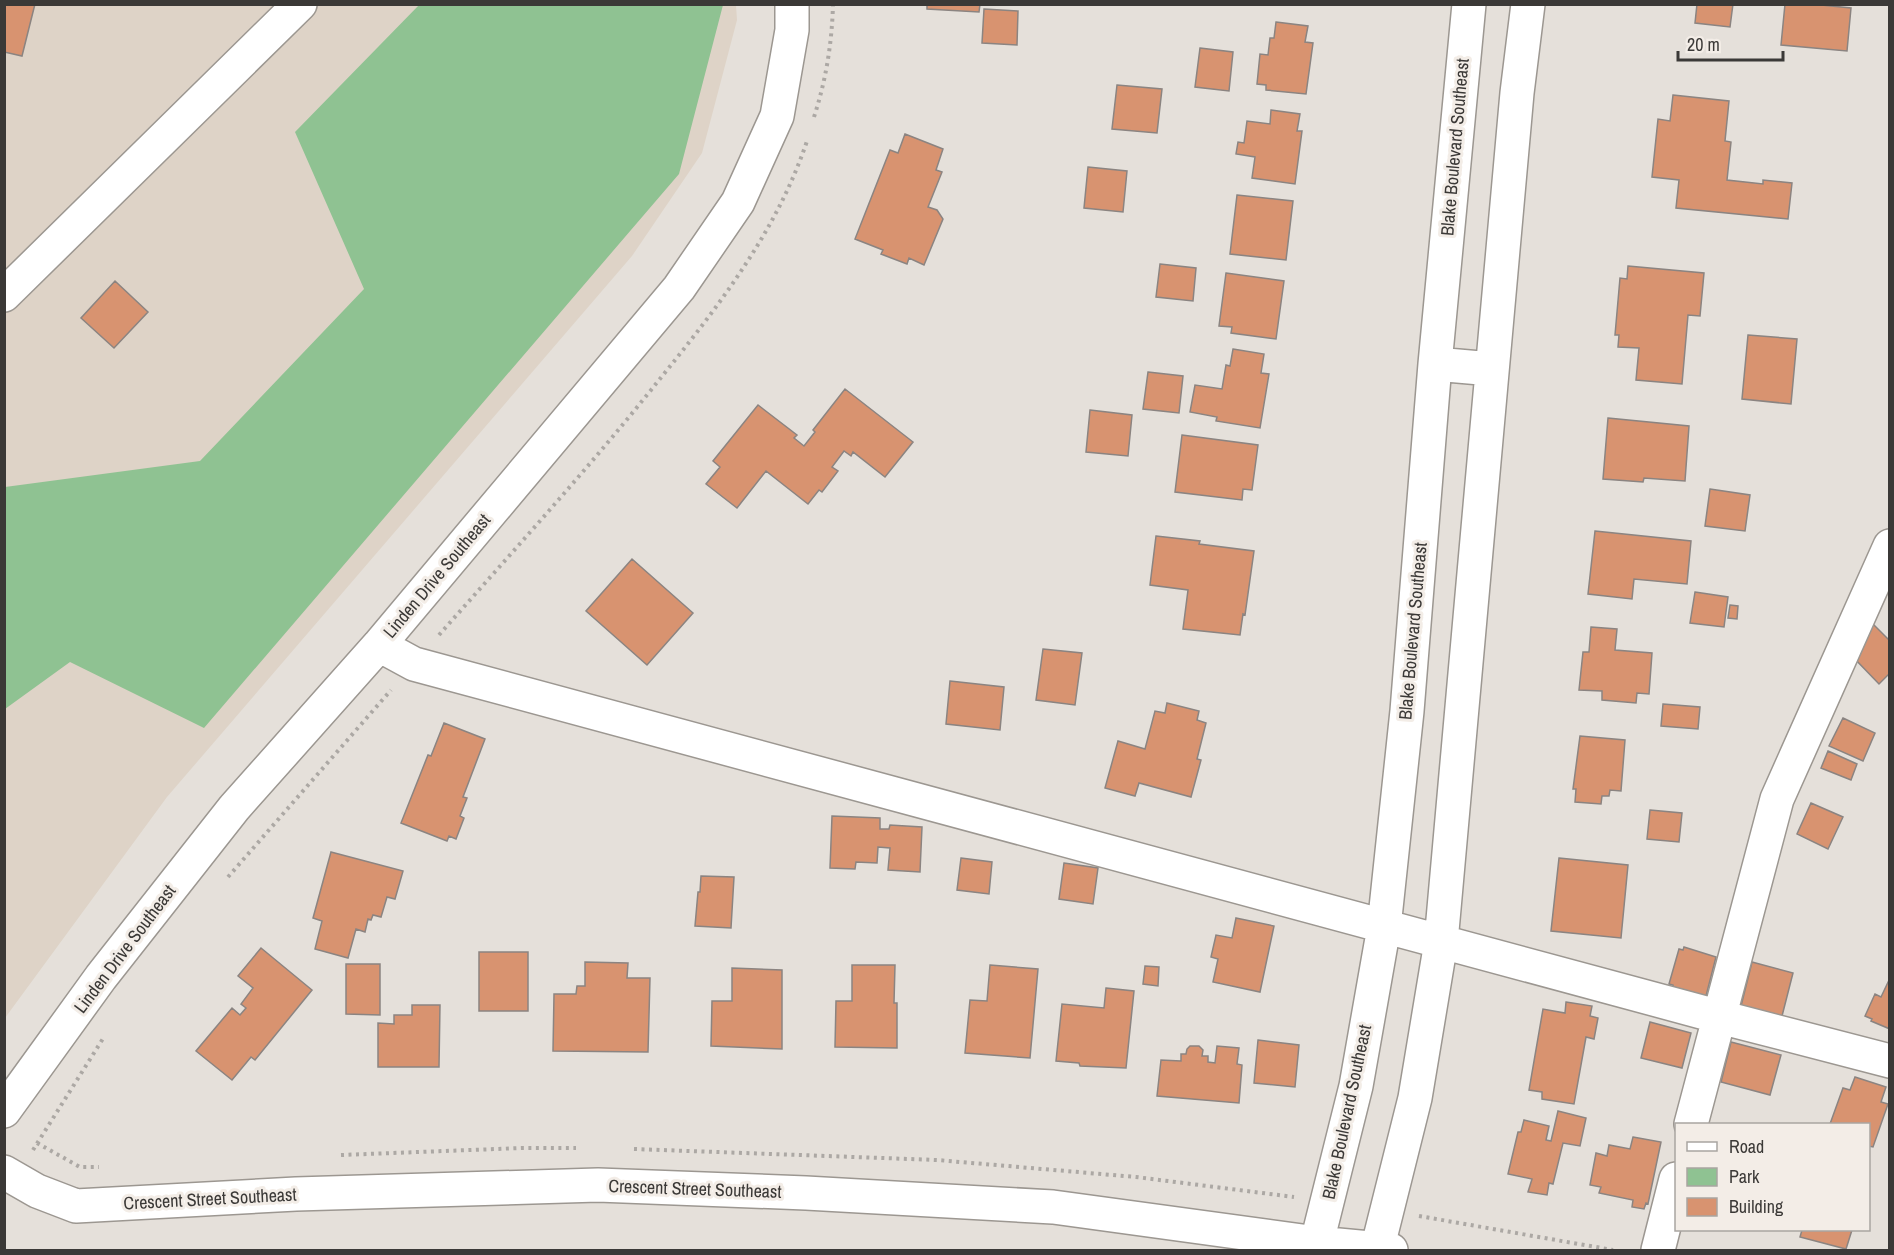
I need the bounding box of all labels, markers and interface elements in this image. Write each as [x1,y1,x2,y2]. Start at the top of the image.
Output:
scale bar [1678,24,1783,62]
text: 20 m [1687,32,1720,57]
street label: Blake Boulevard Southeast [1434,57,1475,237]
street label: Linden Drive Southeast [377,508,496,643]
street label: Blake Boulevard Southeast [1392,541,1433,721]
street label: Linden Drive Southeast [68,879,181,1018]
street label: Blake Boulevard Southeast [1316,1022,1377,1202]
legend [1675,1123,1870,1231]
text: Road [1729,1134,1764,1159]
text: Park [1729,1164,1760,1189]
street label: Crescent Street Southeast [608,1173,782,1204]
street label: Crescent Street Southeast [123,1181,297,1216]
text: Building [1729,1194,1784,1219]

